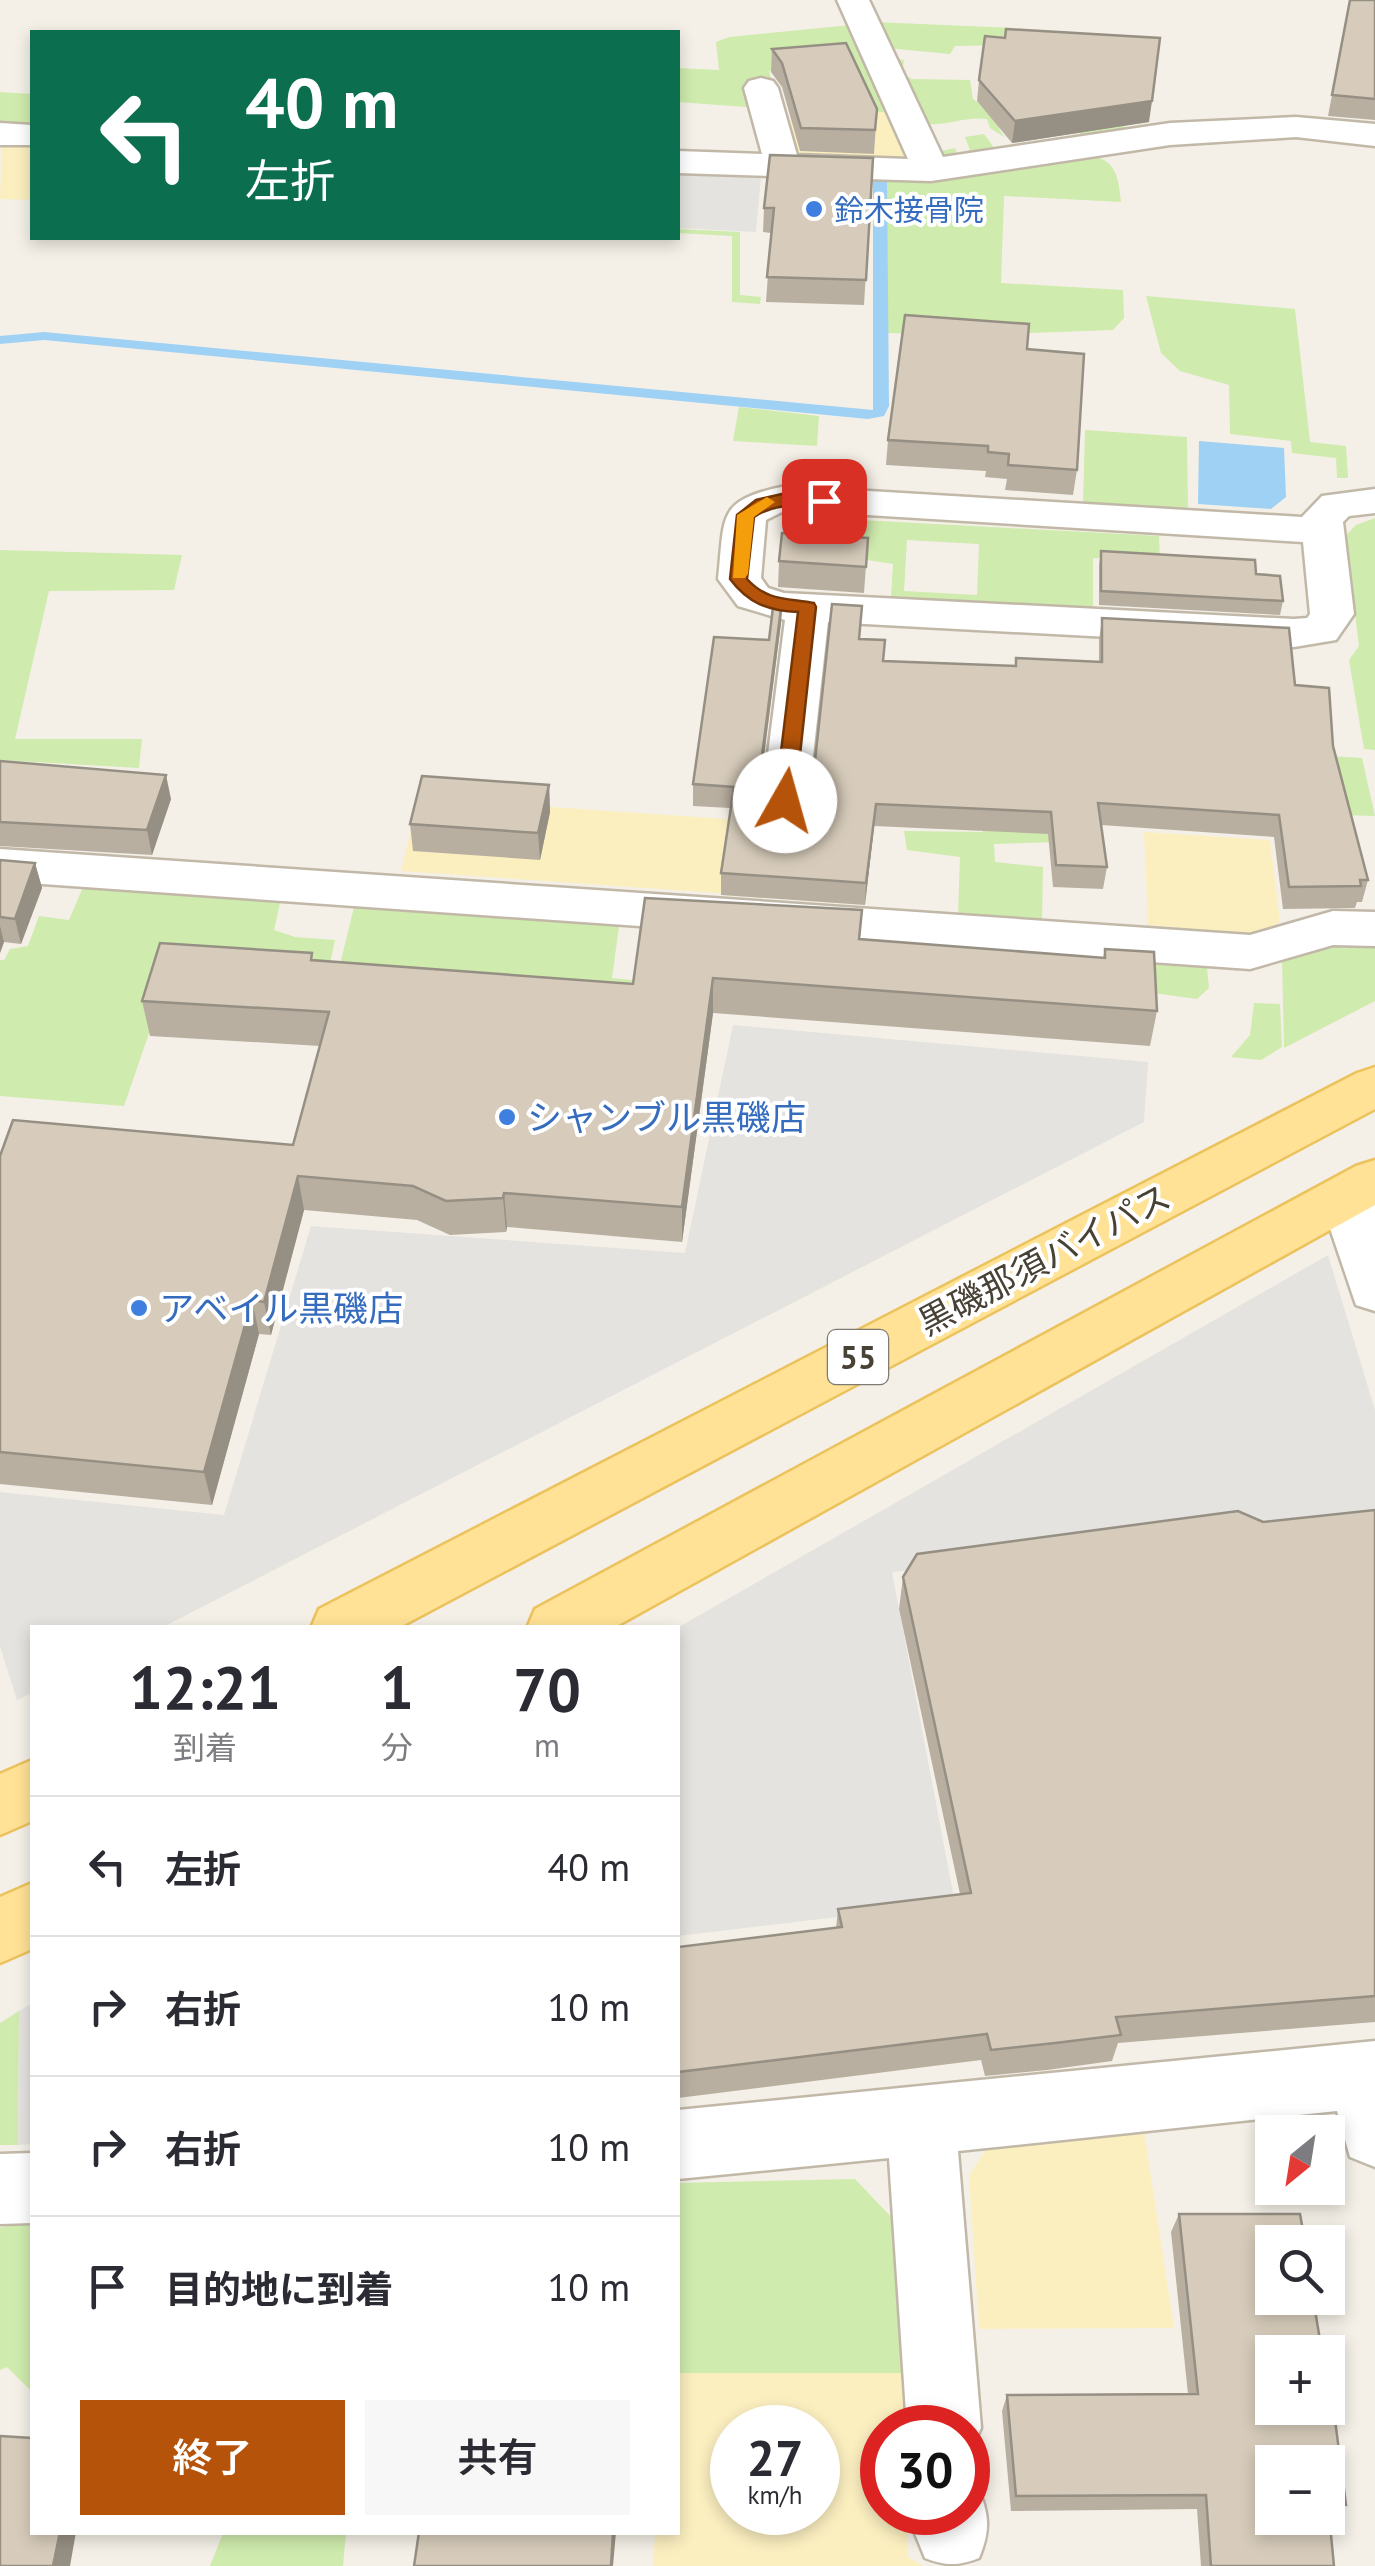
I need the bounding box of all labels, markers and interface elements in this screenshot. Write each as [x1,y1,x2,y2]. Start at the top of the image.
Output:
text: 40 m [245,57,398,147]
icon: left [80,70,210,200]
text: 左折 [245,151,335,209]
place label: 鈴木接骨院 [834,190,984,229]
marker: 鈴木接骨院 [803,198,825,220]
pin [782,459,867,544]
icon: arrive [797,474,852,529]
position arrow [733,749,837,853]
place label: シャンブル黒磯店 [527,1094,806,1140]
marker: シャンブル黒磯店 [496,1106,518,1128]
street label: 黒磯那須バイパス [910,1173,1178,1345]
place label: アベイル黒磯店 [159,1285,403,1331]
marker: アベイル黒磯店 [128,1297,150,1319]
road number: 55 [828,1330,888,1384]
text: 12:21 [129,1648,281,1726]
text: 1 [380,1648,414,1726]
text: 70 [513,1650,581,1728]
text: m [534,1724,560,1766]
text: 到着 [173,1726,237,1768]
text: 分 [381,1726,413,1768]
icon: left [80,1839,135,1894]
text: 40 m [548,1842,630,1891]
text: 左折 [165,1844,241,1893]
icon: right [80,1979,135,2034]
text: 10 m [548,1982,630,2031]
text: 右折 [165,1984,241,2033]
north arrow [1255,2115,1345,2205]
map controls [1255,2115,1345,2535]
icon: right [80,2119,135,2174]
text: 10 m [548,2122,630,2171]
text: 右折 [165,2124,241,2173]
button: search [1255,2225,1345,2315]
icon: arrive [80,2259,135,2314]
text: 10 m [548,2262,630,2311]
text: 目的地に到着 [165,2264,393,2313]
button: + [1255,2335,1345,2425]
button: 終了 [80,2400,345,2515]
button: 共有 [365,2400,630,2515]
speed limit sign: 30 [860,2405,990,2535]
text: 27 [747,2425,803,2490]
button: − [1255,2445,1345,2535]
text: km/h [748,2479,802,2511]

